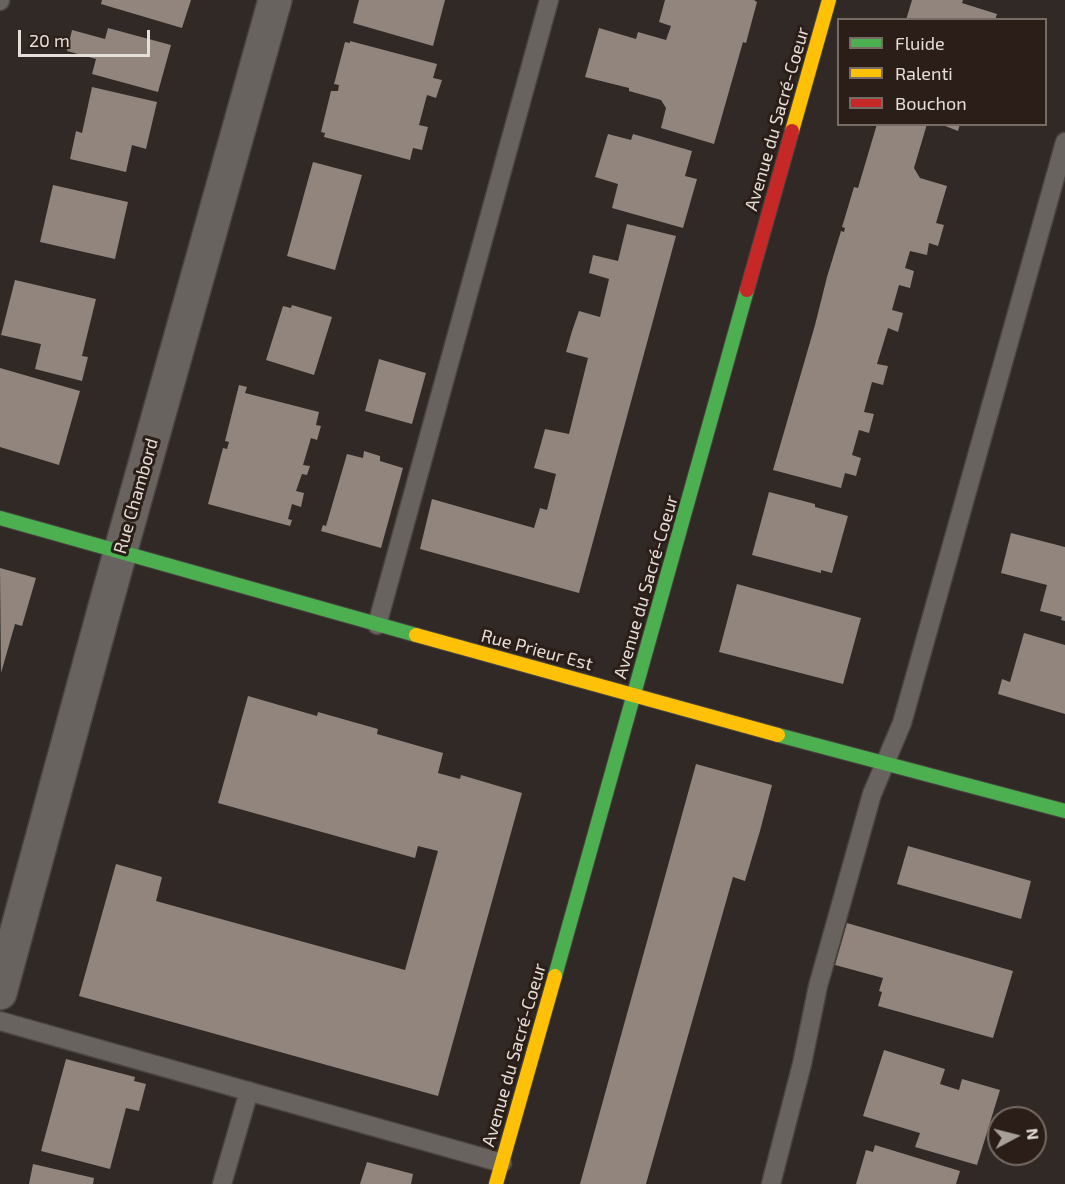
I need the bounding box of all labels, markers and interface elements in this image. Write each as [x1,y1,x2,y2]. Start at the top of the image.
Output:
scale bar [21,18,153,56]
legend [837,18,1047,126]
street label: Avenue du Sacré-Coeur [740,25,814,213]
text: 20 m [29,29,70,51]
text: Fluide [895,32,945,54]
text: Ralenti [895,62,953,84]
text: Bouchon [895,92,967,114]
street label: Rue Chambord [109,436,163,556]
street label: Avenue du Sacré-Coeur [609,493,683,681]
street label: Rue Prieur Est [479,625,595,675]
street label: Avenue du Sacré-Coeur [477,961,551,1149]
north arrow [987,1106,1047,1166]
text: N [1023,1127,1044,1141]

